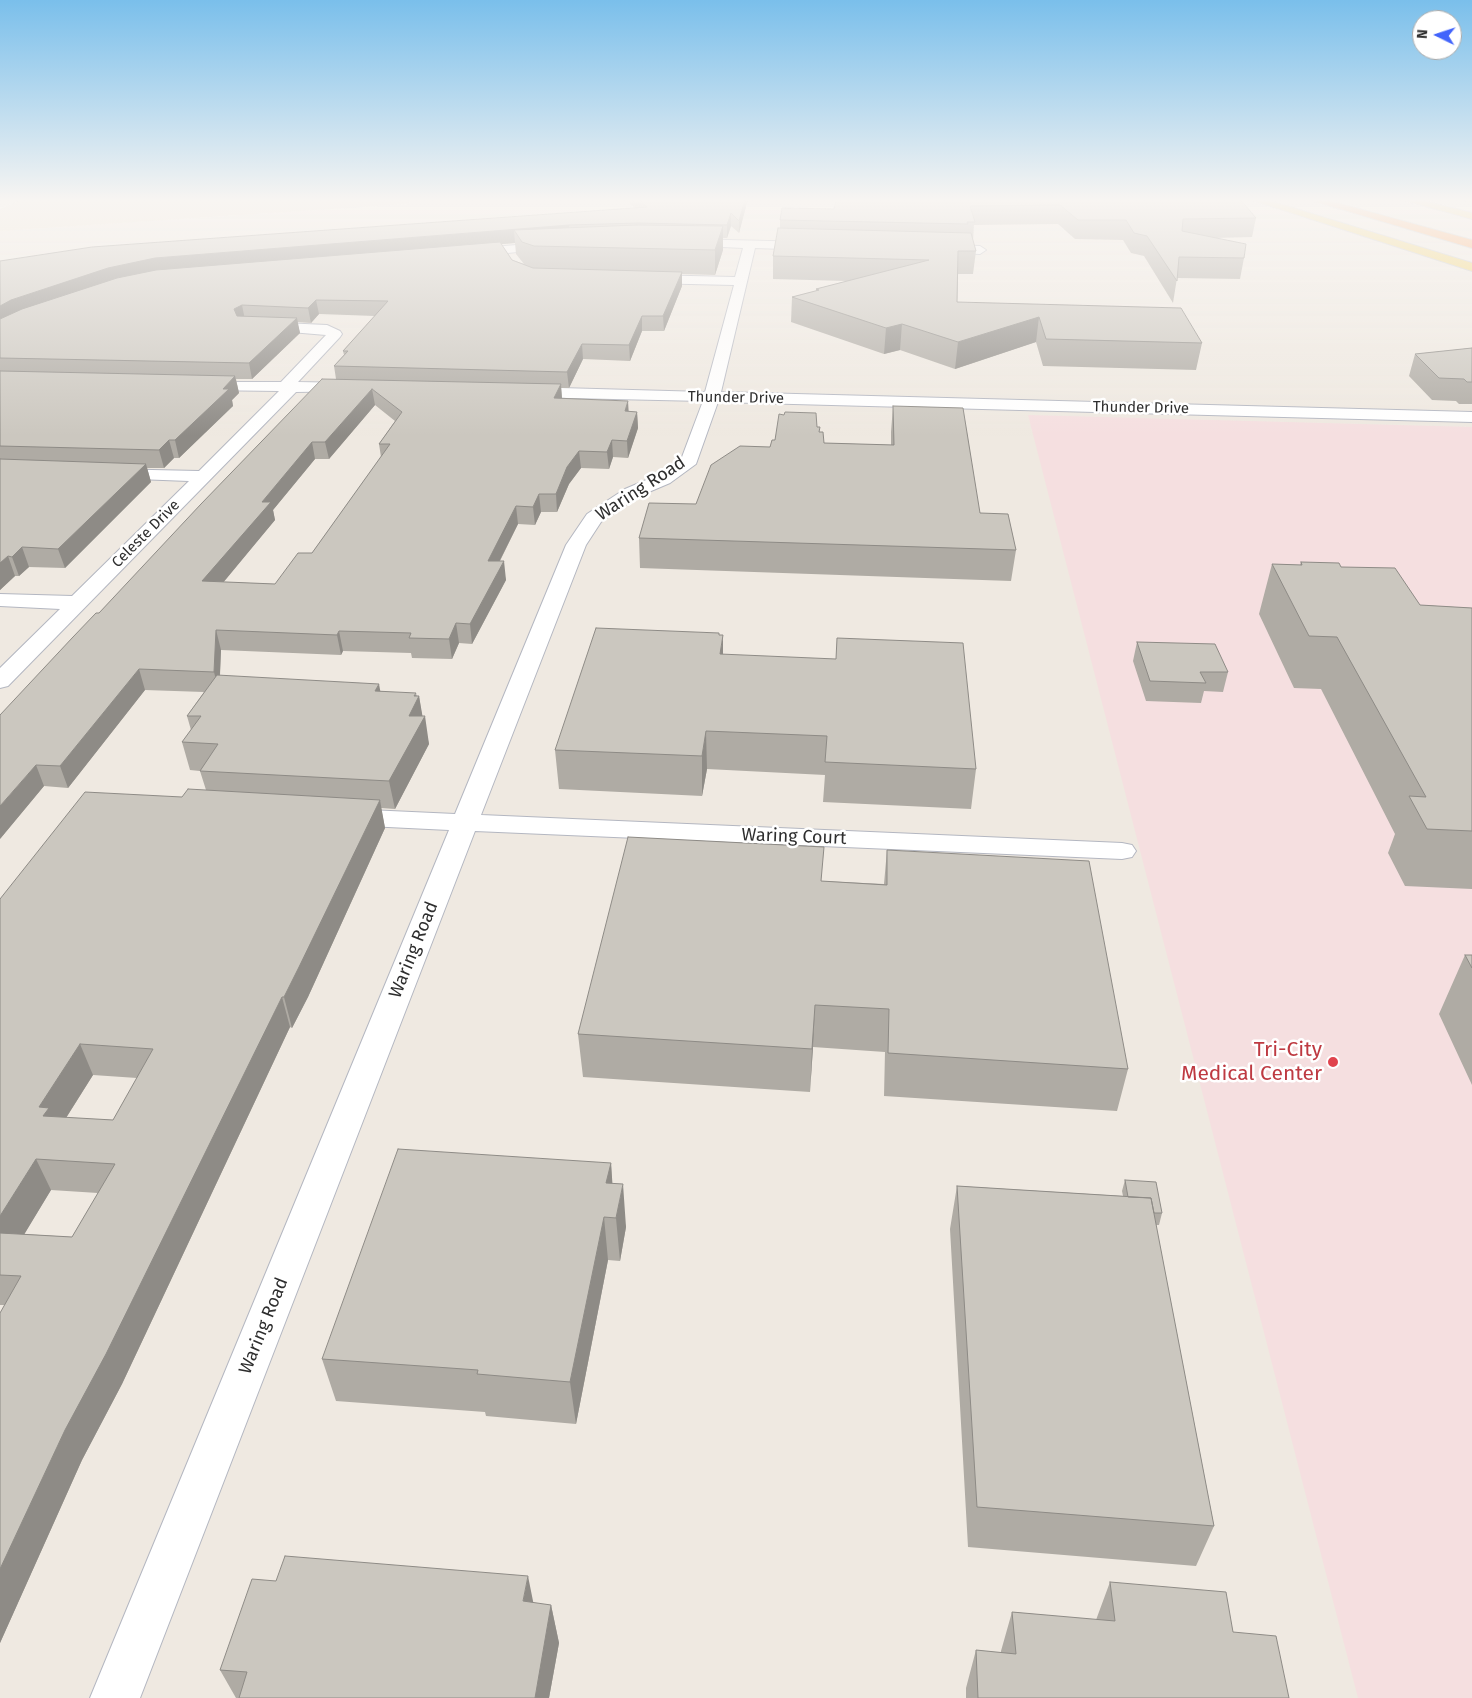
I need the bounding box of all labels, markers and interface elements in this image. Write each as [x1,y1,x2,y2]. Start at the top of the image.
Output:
north arrow [1412,10,1462,60]
text: N [1414,29,1431,39]
street label: Thunder Drive [688,388,784,408]
street label: Thunder Drive [1093,398,1189,418]
street label: Waring Road [592,452,690,526]
street label: Celeste Drive [108,496,184,572]
street label: Waring Court [741,824,847,850]
street label: Waring Road [385,899,443,1001]
place label: Tri-City Medical Center [1181,1037,1322,1087]
marker: Tri-City Medical Center [1326,1055,1340,1069]
street label: Waring Road [235,1275,293,1377]

